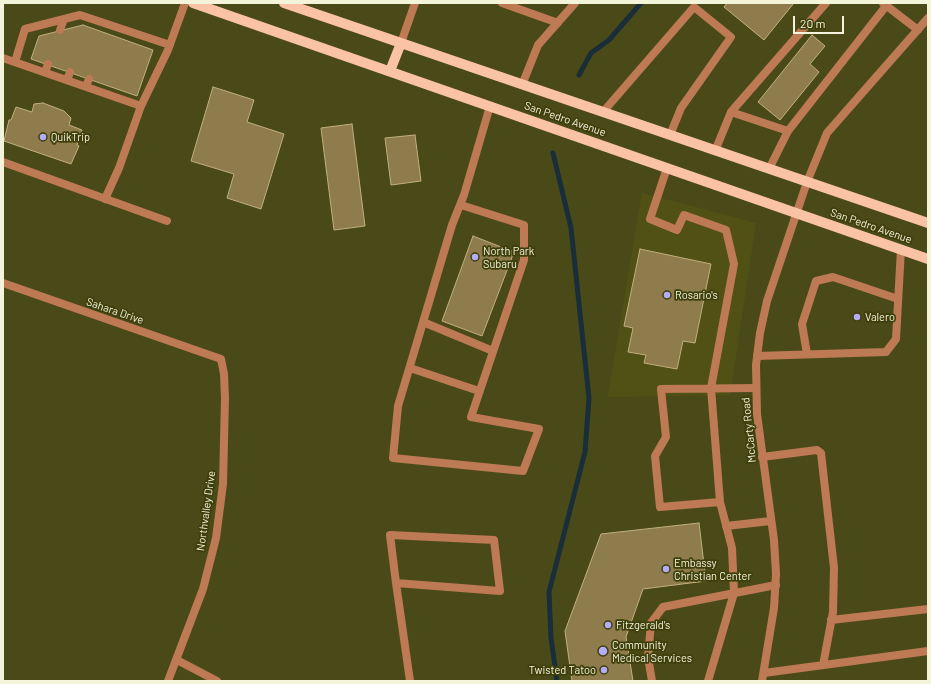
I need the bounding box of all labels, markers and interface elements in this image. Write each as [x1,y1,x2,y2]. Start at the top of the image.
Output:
scale bar [795,8,846,34]
text: 20 m [800,16,826,30]
street label: San Pedro Avenue [522,99,608,139]
place label: QuikTrip [51,130,90,144]
marker: QuikTrip [38,132,48,142]
street label: San Pedro Avenue [828,206,914,246]
place label: North Park Subaru [483,244,534,270]
marker: North Park Subaru [470,252,480,262]
place label: Rosario's [675,288,718,302]
marker: Rosario's [662,290,672,300]
street label: Sahara Drive [85,295,145,327]
place label: Valero [865,310,895,324]
marker: Valero [852,312,862,322]
street label: McCarty Road [739,397,759,463]
street label: Northvalley Drive [194,470,218,552]
place label: Embassy Christian Center [674,556,751,582]
marker: Embassy Christian Center [661,564,671,574]
place label: Fitzgerald's [616,618,670,632]
marker: Fitzgerald's [603,620,613,630]
place label: Community Medical Services [612,638,692,664]
marker: Community Medical Services [597,645,609,657]
place label: Twisted Tatoo [529,663,596,677]
marker: Twisted Tatoo [599,665,609,675]

